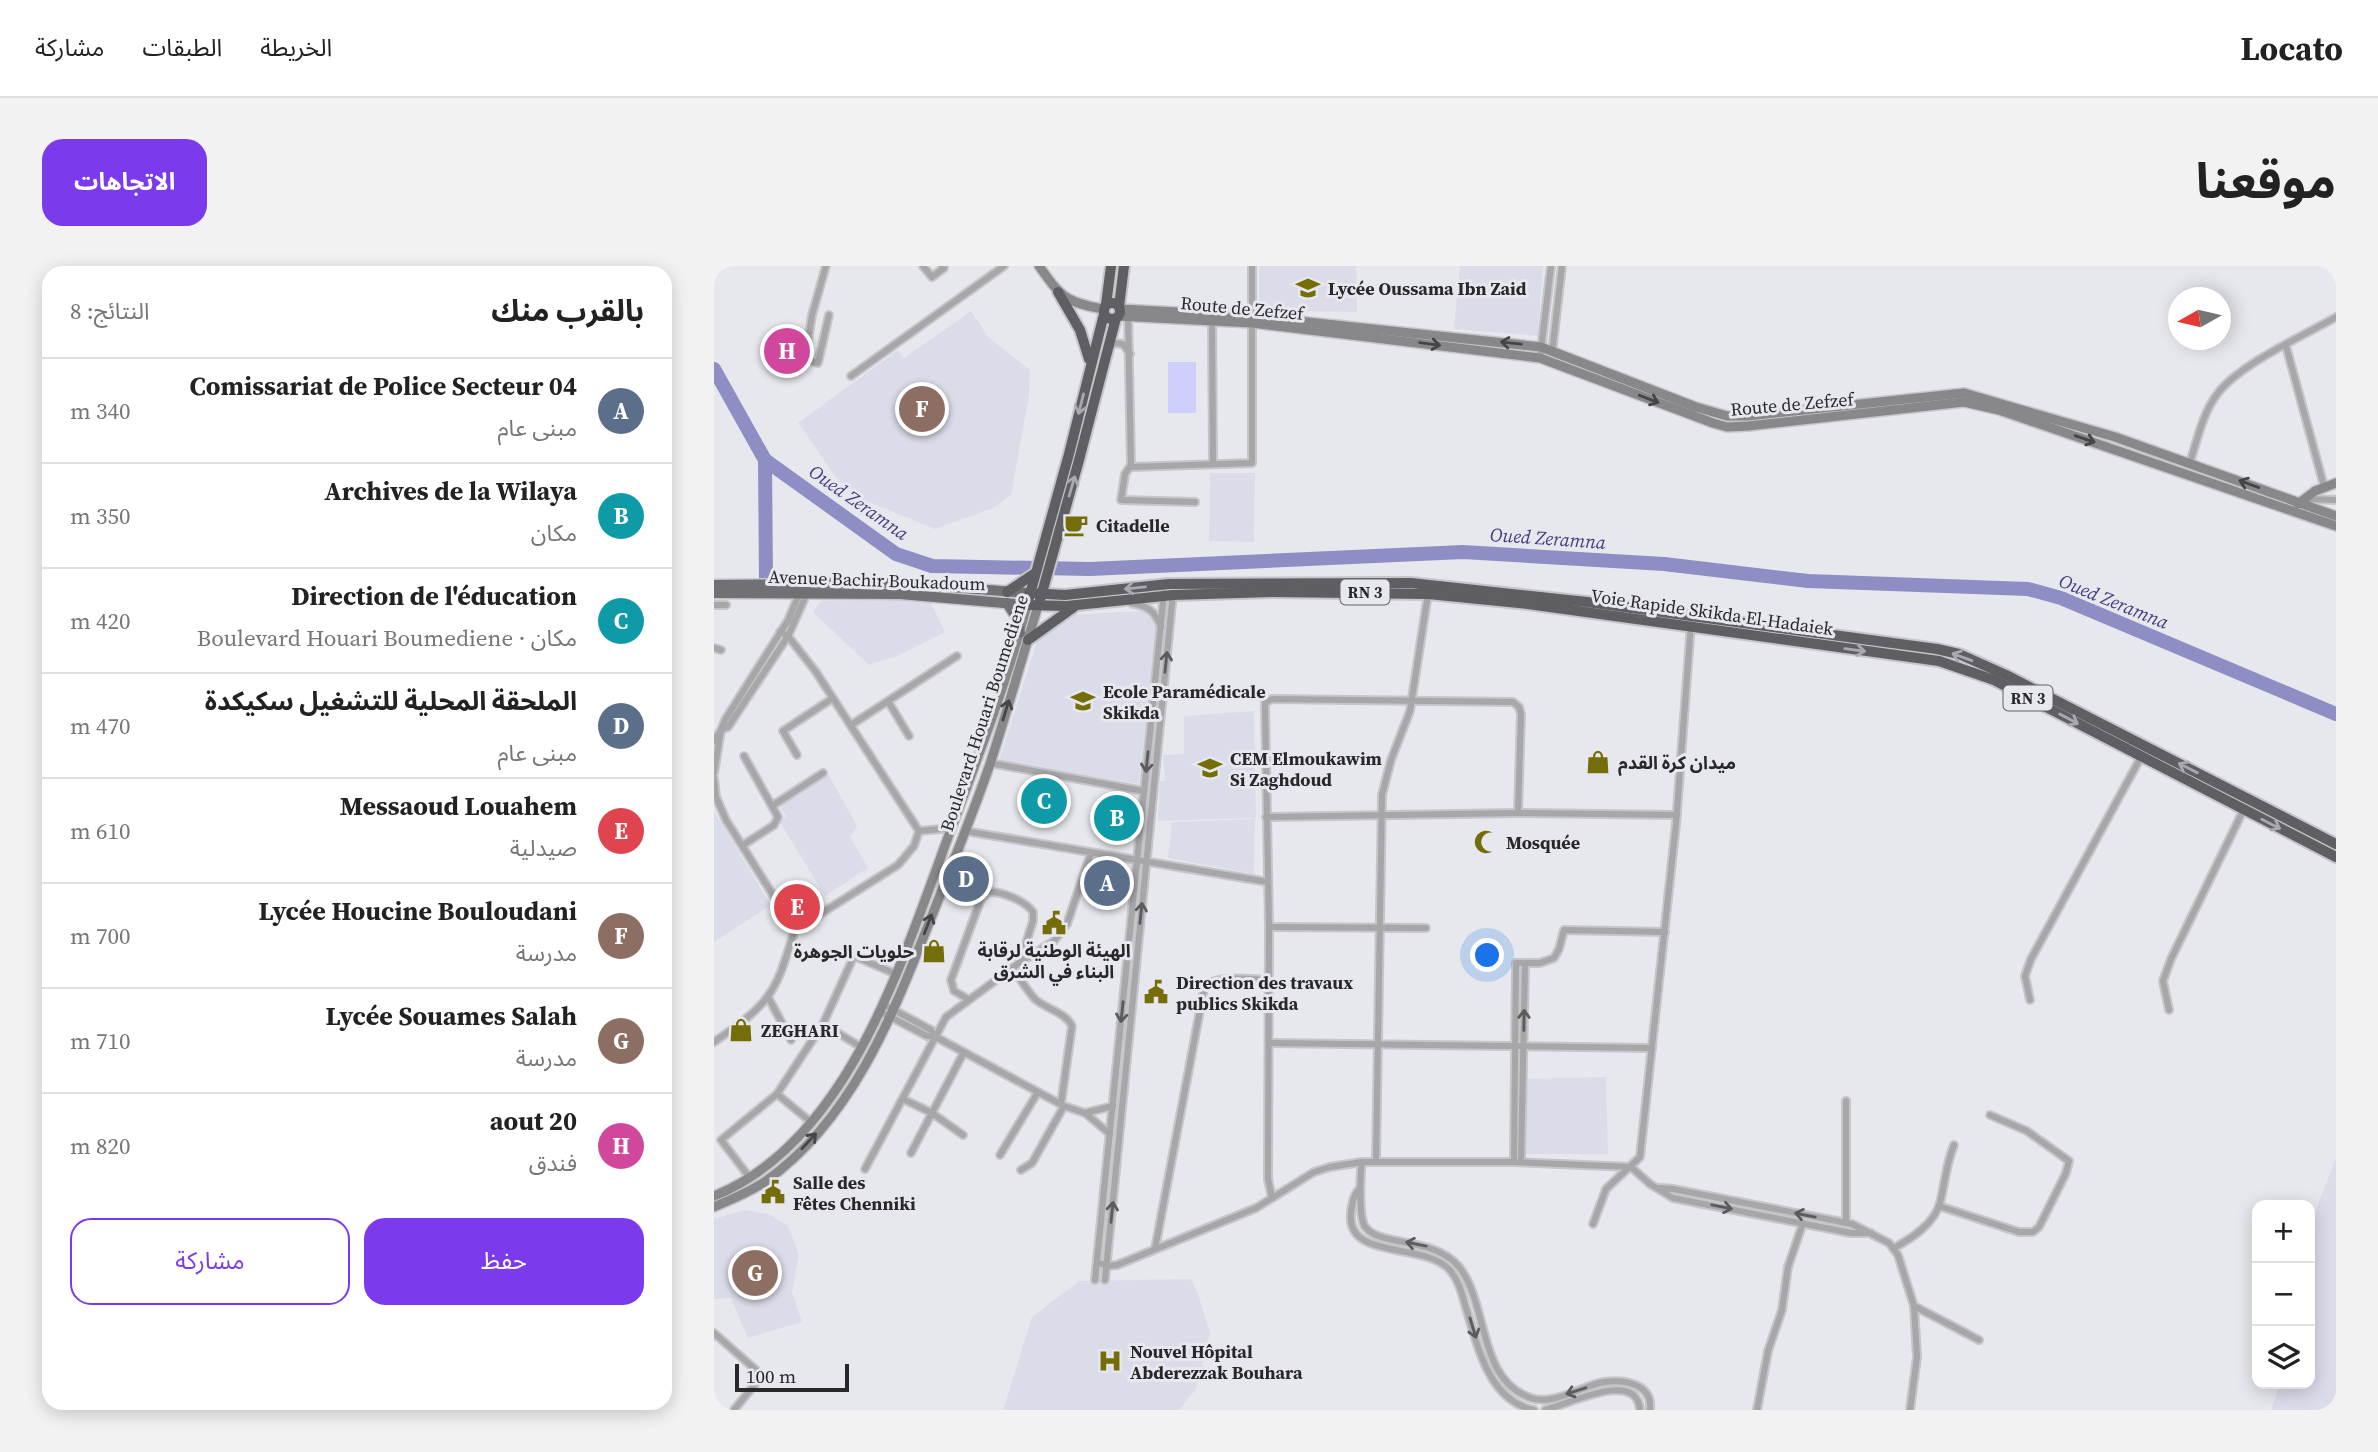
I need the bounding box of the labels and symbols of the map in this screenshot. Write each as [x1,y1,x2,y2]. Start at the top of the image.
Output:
school or university icon: Lycée Oussama Ibn Zaid [1294,274,1322,302]
place label: Lycée Oussama Ibn Zaid [1328,276,1527,301]
north arrow [2168,287,2231,350]
street label: Route de Zefzef [1179,290,1306,326]
pin: H [764,325,810,377]
one-way arrow [1500,336,1523,349]
one-way arrow [1418,338,1441,351]
pin: F [899,383,945,435]
street label: Route de Zefzef [1729,386,1856,422]
one-way arrow [1074,392,1087,415]
one-way arrow [1637,394,1659,407]
one-way arrow [2074,434,2096,446]
water label: Oued Zeramna [804,458,914,546]
one-way arrow [1066,476,1079,498]
one-way arrow [2238,477,2260,489]
cafe icon: Citadelle [1062,511,1090,539]
place label: Citadelle [1096,513,1170,538]
water label: Oued Zeramna [1489,521,1607,555]
street label: Avenue Bachir Boukadoum [768,564,986,596]
water label: Oued Zeramna [2055,567,2173,635]
road number: RN 3 [1340,580,1390,604]
one-way arrow [1124,582,1147,595]
street label: Voie Rapide Skikda El-Hadaiek [1589,583,1835,641]
street label: Boulevard Houari Boumediene [934,591,1034,835]
one-way arrow [1843,643,1866,656]
one-way arrow [1952,650,1974,662]
one-way arrow [1160,651,1173,674]
place label: Ecole Paramédicale Skikda [1103,679,1266,725]
road number: RN 3 [2004,686,2052,710]
school or university icon: Ecole Paramédicale Skikda [1069,687,1097,715]
one-way arrow [1001,699,1014,721]
one-way arrow [2058,713,2079,726]
place label: CEM Elmoukawim Si Zaghdoud [1230,746,1382,792]
shop icon: ميدان كرة القدم [1584,748,1612,776]
one-way arrow [1141,750,1154,773]
place label: ميدان كرة القدم [1618,750,1736,776]
school or university icon: CEM Elmoukawim Si Zaghdoud [1196,754,1224,782]
one-way arrow [2178,761,2199,775]
pin: C [1021,775,1067,827]
pin: B [1094,792,1140,844]
one-way arrow [2260,817,2281,831]
mosque icon: Mosquée [1472,828,1500,856]
place label: Mosquée [1506,830,1580,855]
pin: D [943,853,989,905]
pin: A [1084,857,1130,909]
pin: E [774,881,820,933]
one-way arrow [1135,902,1148,925]
public building icon: الهيئة الوطنية لرقابة البناء في الشرق [1040,909,1068,937]
one-way arrow [923,913,936,935]
shop icon: حلويات الجوهرة [920,937,948,965]
place label: الهيئة الوطنية لرقابة البناء في الشرق [977,938,1131,986]
your location [1470,938,1504,972]
place label: حلويات الجوهرة [794,939,914,964]
place label: Direction des travaux publics Skikda [1176,970,1353,1016]
public building icon: Direction des travaux publics Skikda [1142,978,1170,1006]
one-way arrow [1115,1001,1128,1023]
one-way arrow [1517,1009,1530,1032]
shop icon: ZEGHARI [727,1016,755,1044]
place label: ZEGHARI [761,1018,839,1043]
one-way arrow [801,1133,818,1150]
place label: Salle des Fêtes Chenniki [793,1170,916,1216]
public building icon: Salle des Fêtes Chenniki [759,1178,787,1206]
one-way arrow [1710,1201,1733,1215]
one-way arrow [1106,1202,1119,1224]
one-way arrow [1794,1207,1817,1221]
one-way arrow [1405,1236,1427,1250]
pin: G [732,1247,778,1299]
one-way arrow [1467,1317,1480,1339]
place label: Nouvel Hôpital Abderezzak Bouhara [1130,1339,1303,1385]
hospital icon: Nouvel Hôpital Abderezzak Bouhara [1096,1347,1124,1375]
scale bar [735,1361,849,1393]
one-way arrow [1566,1385,1588,1398]

